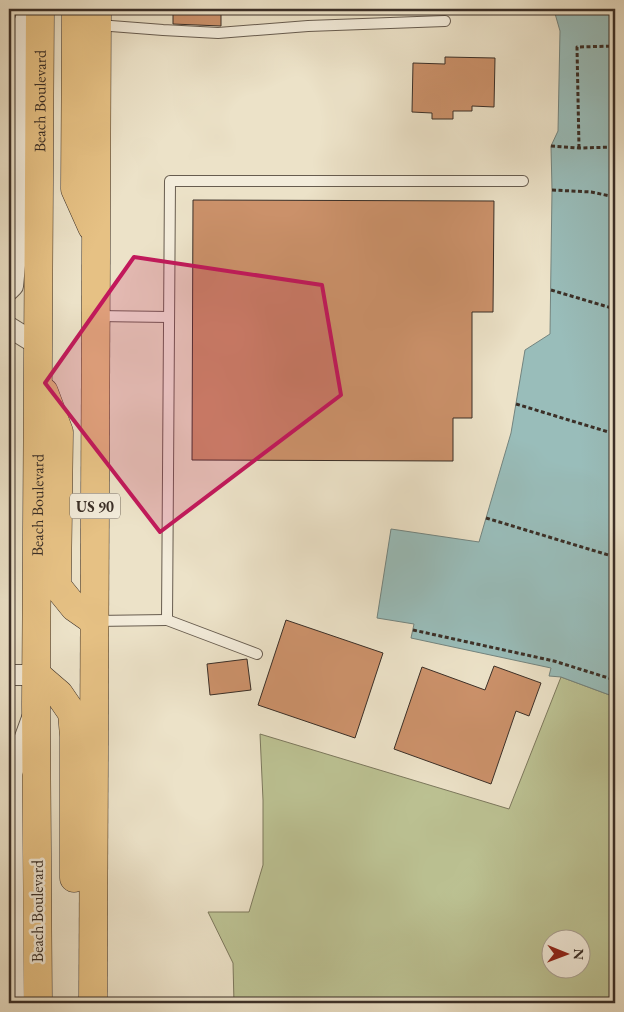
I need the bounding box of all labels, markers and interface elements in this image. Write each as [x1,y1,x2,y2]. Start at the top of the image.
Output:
street label: Beach Boulevard [29,49,50,152]
street label: Beach Boulevard [26,453,48,556]
road number: US 90 [70,494,120,518]
street label: Beach Boulevard [27,859,48,962]
north arrow [542,930,592,980]
text: N [570,948,588,961]

